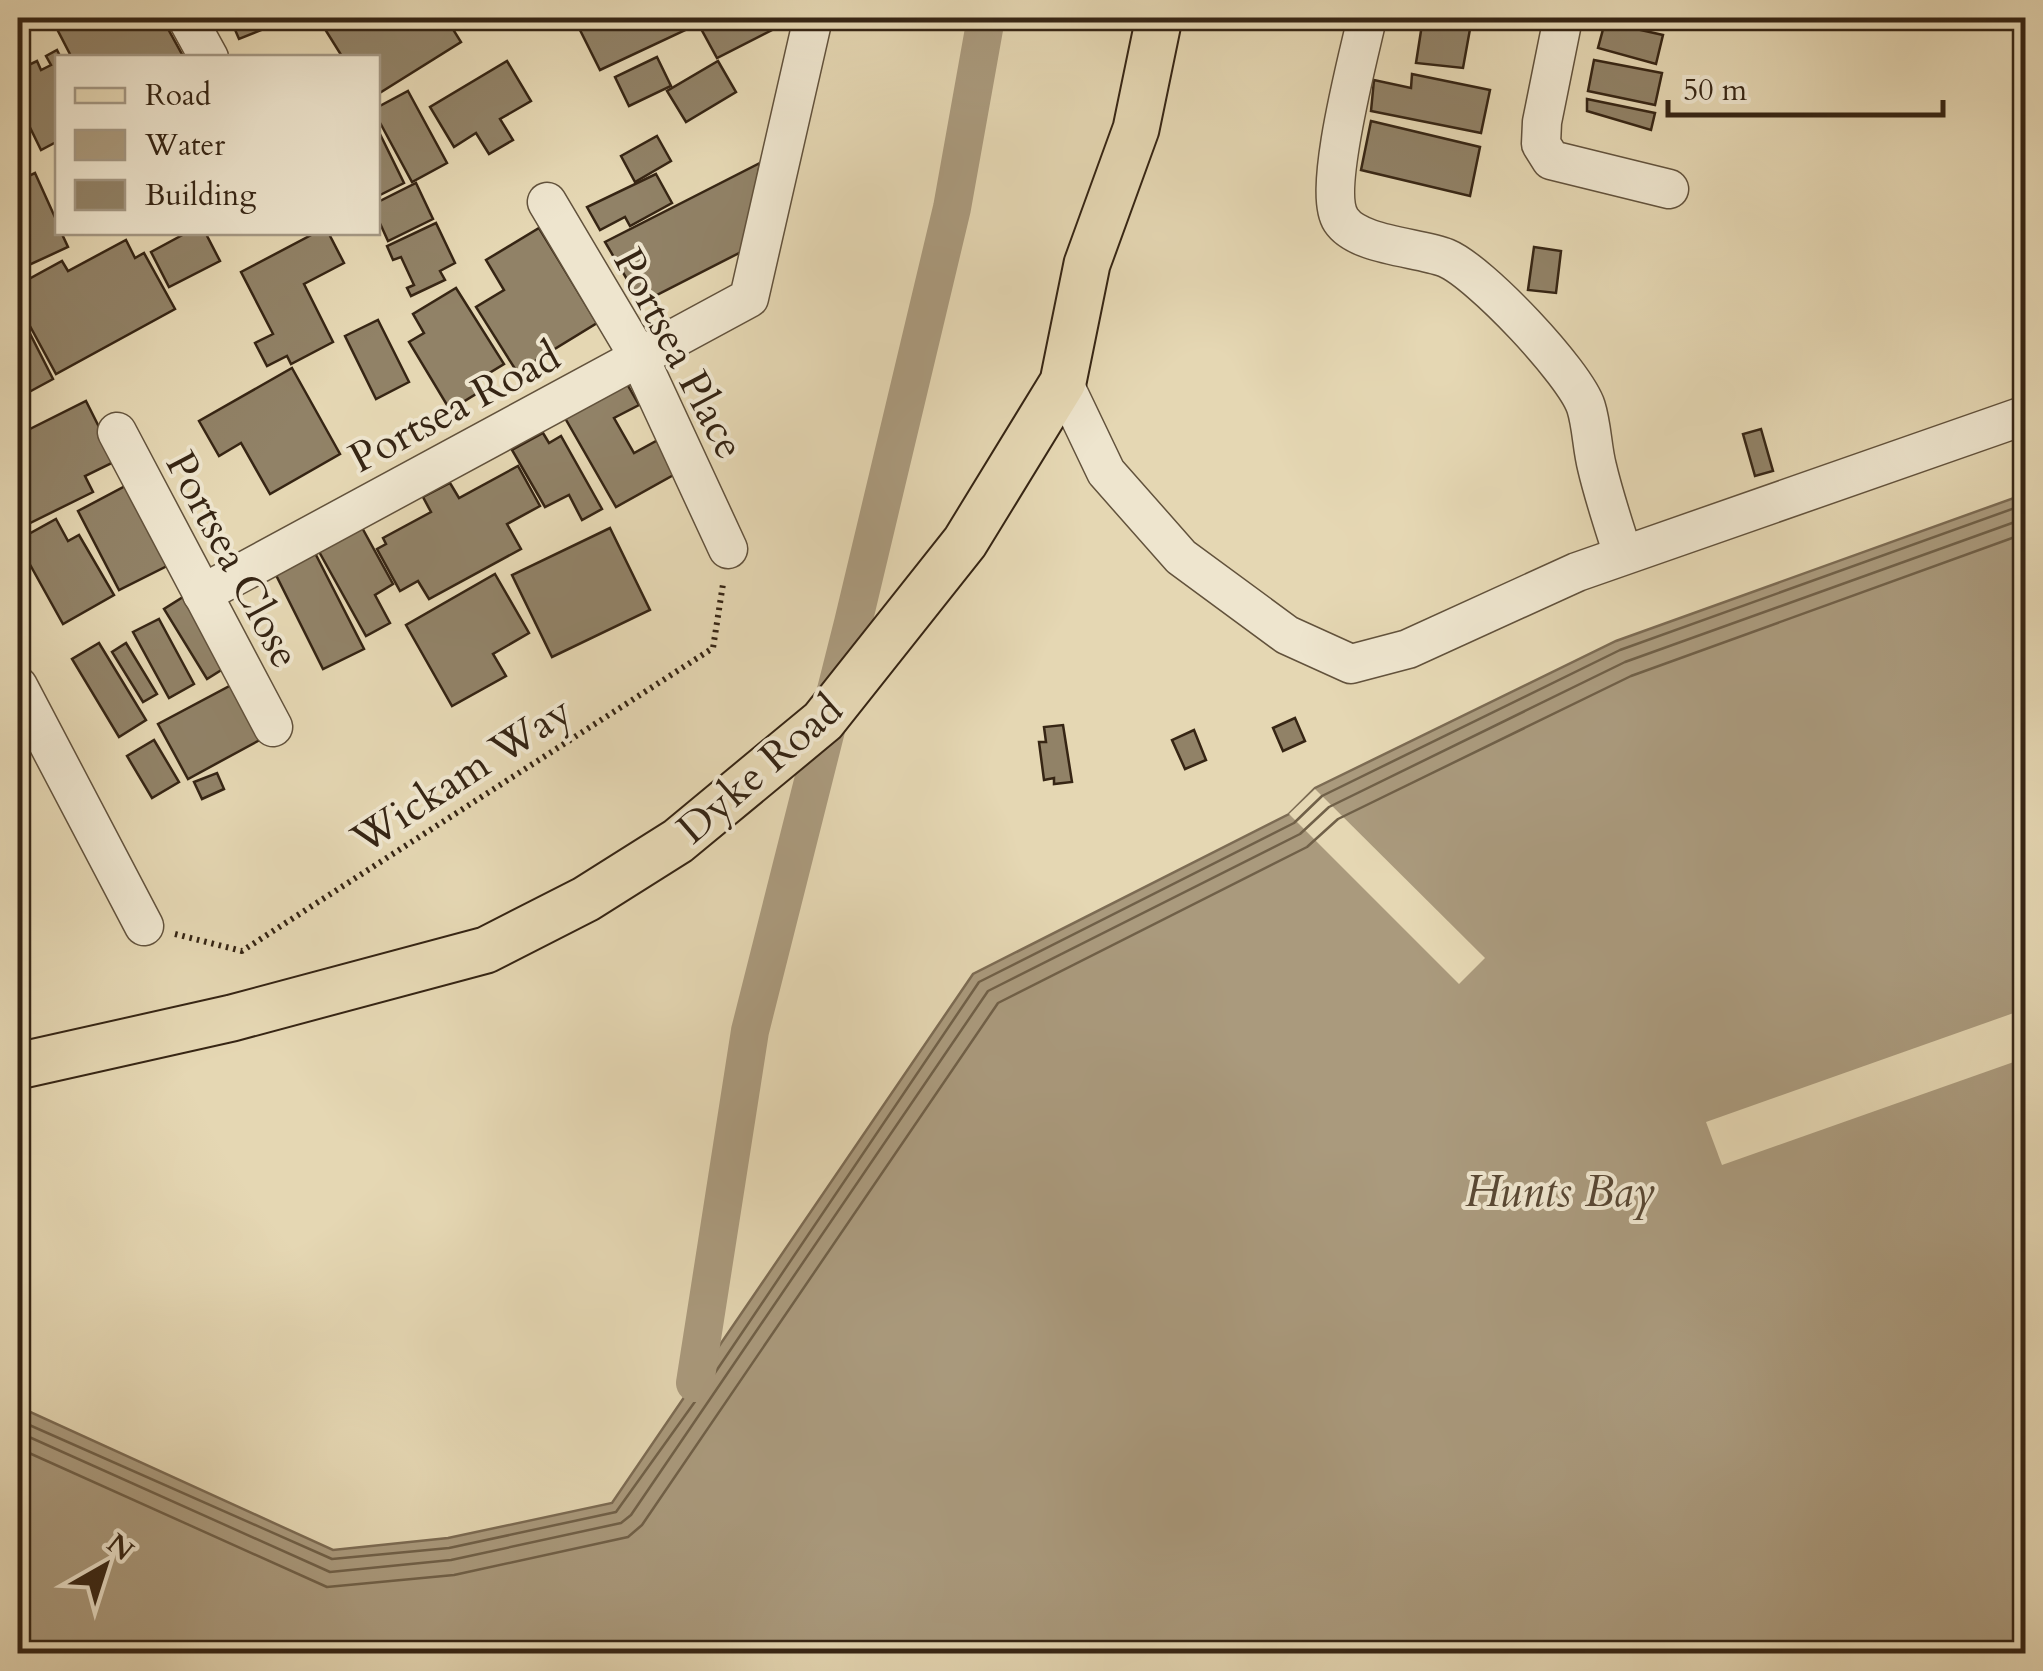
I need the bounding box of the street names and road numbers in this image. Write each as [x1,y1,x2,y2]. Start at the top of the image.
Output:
street label: Portsea Place [599,239,758,469]
street label: Portsea Road [339,328,570,487]
street label: Portsea Close [152,442,314,678]
street label: Dyke Road [665,682,855,857]
street label: Wickam Way [340,683,583,868]

